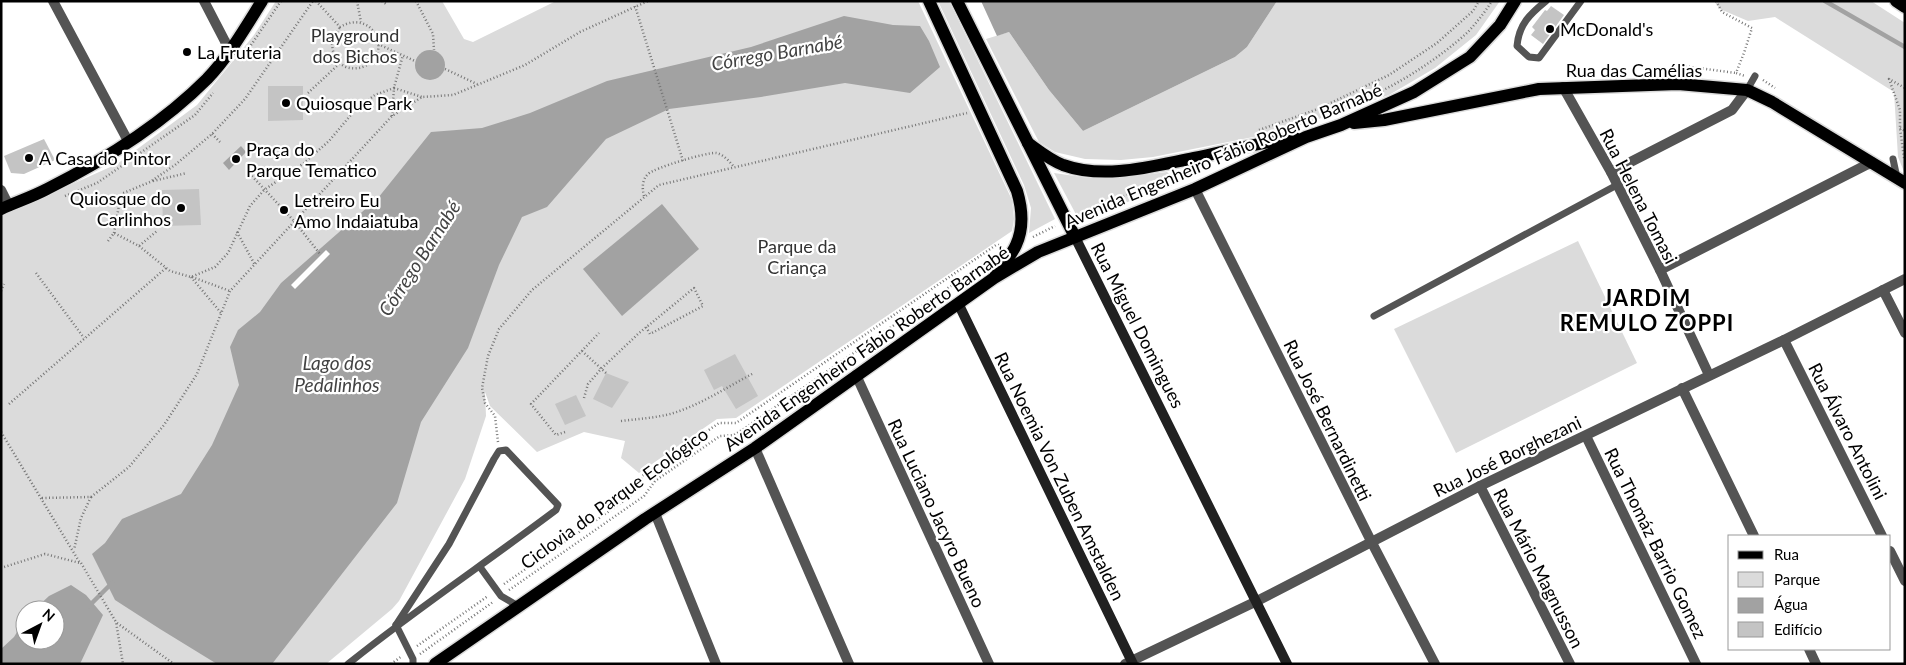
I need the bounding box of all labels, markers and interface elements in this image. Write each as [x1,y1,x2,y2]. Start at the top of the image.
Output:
place label: McDonald's [1560,18,1654,40]
marker: McDonald's [1544,23,1556,35]
park label: Playground dos Bichos [311,24,399,67]
water label: Córrego Barnabé [710,29,844,75]
place label: La Fruteria [197,41,282,63]
marker: La Fruteria [181,46,193,58]
street label: Rua das Camélias [1566,59,1702,81]
street label: Avenida Engenheiro Fábio Roberto Barnabé [1061,78,1385,232]
place label: Quiosque Park [296,92,413,114]
marker: Quiosque Park [280,97,292,109]
street label: Rua Helena Tomasi [1595,125,1683,267]
place label: Praça do Parque Tematico [246,138,377,181]
place label: A Casa do Pintor [39,147,171,169]
marker: A Casa do Pintor [23,152,35,164]
marker: Praça do Parque Tematico [230,153,242,165]
place label: Quiosque do Carlinhos [70,187,171,230]
place label: Letreiro Eu Amo Indaiatuba [294,189,418,232]
water label: Córrego Barnabé [373,196,465,320]
marker: Quiosque do Carlinhos [175,202,187,214]
marker: Letreiro Eu Amo Indaiatuba [278,204,290,216]
park label: Parque da Criança [758,235,836,278]
street label: Rua Miguel Domingues [1087,239,1189,412]
street label: Avenida Engenheiro Fábio Roberto Barnabé [719,241,1013,455]
district label: JARDIM REMULO ZOPPI [1560,284,1734,336]
street label: Rua José Bernardinetti [1279,336,1377,504]
street label: Rua Noemia Von Zuben Amstalden [990,348,1130,604]
water label: Lago dos Pedalinhos [294,351,380,396]
street label: Rua Álvaro Antolini [1804,359,1892,503]
street label: Rua José Borghezani [1429,411,1585,501]
street label: Rua Luciano Jacyro Bueno [884,415,990,611]
street label: Ciclovia do Parque Ecológico [516,423,712,573]
street label: Rua Thomáz Barrio Gomez [1600,444,1712,642]
street label: Rua Mário Magnusson [1489,484,1589,652]
legend [1728,535,1891,650]
text: Rua [1774,545,1799,563]
text: Parque [1774,570,1820,588]
text: Água [1774,595,1808,613]
north arrow [15,600,65,650]
text: N [39,605,59,625]
text: Edifício [1774,620,1822,638]

